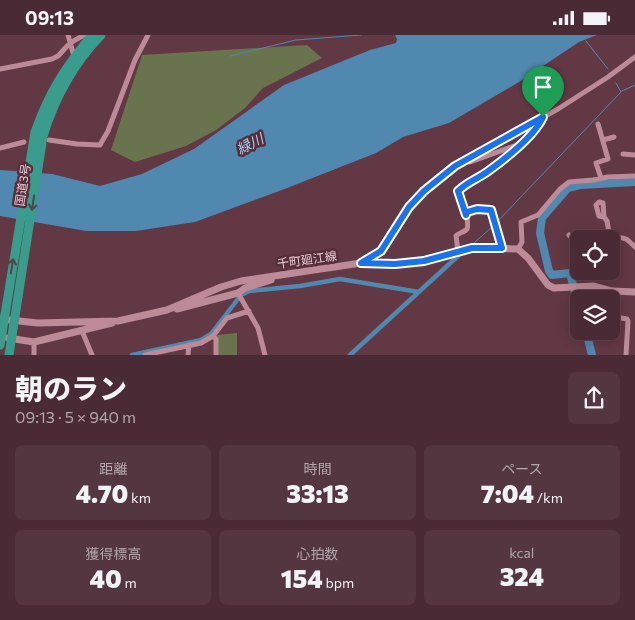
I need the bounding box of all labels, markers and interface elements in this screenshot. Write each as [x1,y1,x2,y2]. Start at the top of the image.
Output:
text: 09:13 [25,6,74,29]
pin [522,66,564,117]
icon: arrive [529,73,557,101]
water label: 緑川 [233,129,268,157]
street label: 国道3号 [12,163,32,207]
one-way arrow [27,194,37,210]
map controls [570,230,620,340]
button: locate [570,230,620,280]
street label: 千町廻江線 [276,248,338,270]
one-way arrow [8,259,18,275]
button: layers [570,290,620,340]
text: 朝のラン [15,371,127,405]
button: share [568,372,620,424]
text: 09:13 · 5 × 940 m [15,407,136,426]
text: 距離 [99,460,127,477]
text: 時間 [303,460,331,477]
text: ペース [501,460,542,477]
text: 4.70 [75,478,128,508]
text: 33:13 [286,478,349,508]
text: 7:04 [481,478,534,508]
text: km [128,489,151,506]
text: /km [534,489,563,506]
text: kcal [509,544,534,561]
text: 獲得標高 [85,545,141,562]
text: 心拍数 [296,545,338,562]
text: 324 [500,561,544,591]
text: 40 [90,563,122,593]
text: 154 [281,563,323,593]
text: m [122,574,137,591]
text: bpm [323,574,354,591]

